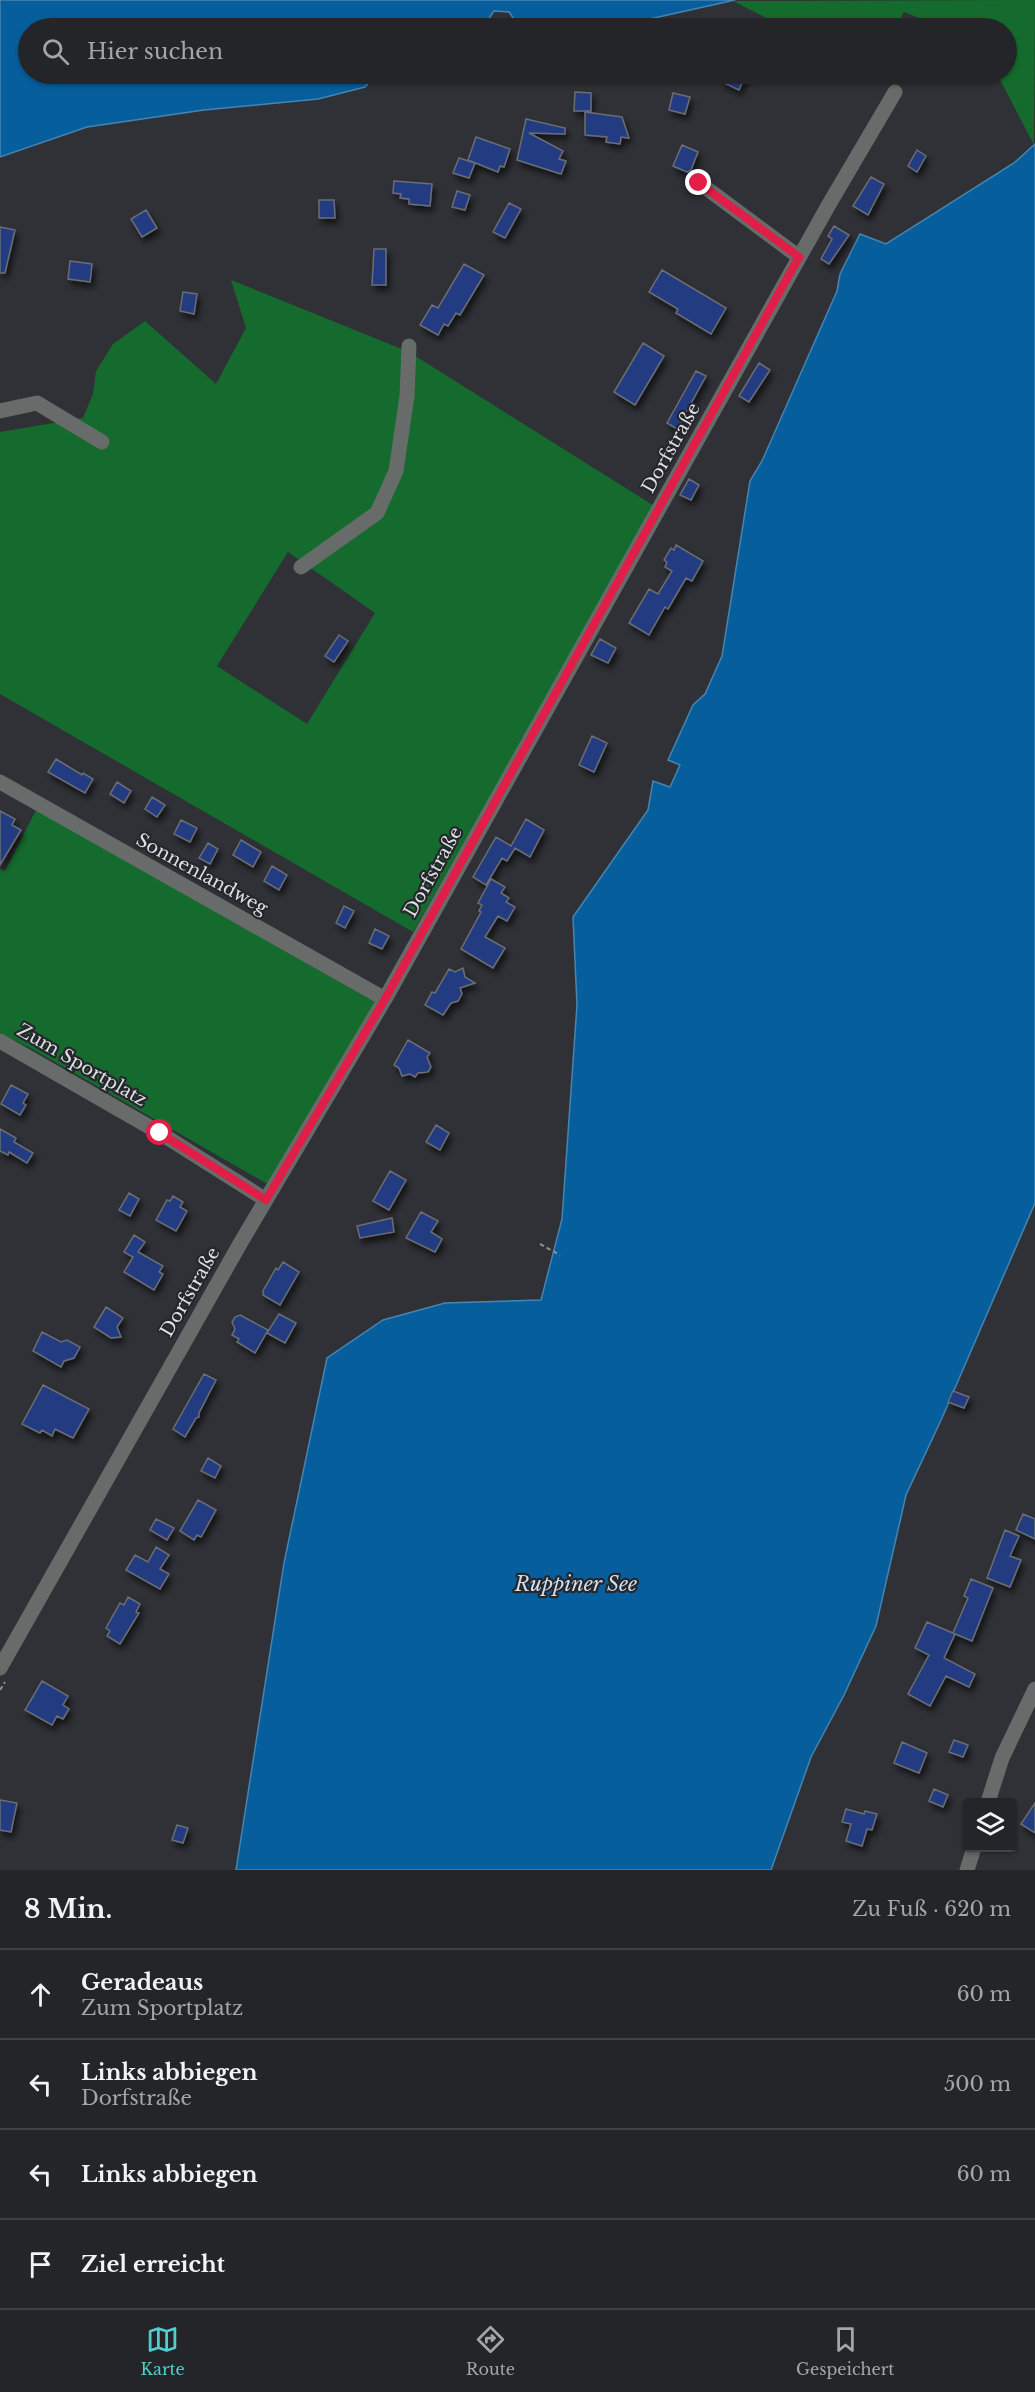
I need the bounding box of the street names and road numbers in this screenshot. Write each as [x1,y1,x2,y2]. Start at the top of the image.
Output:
street label: Dorfstraße [637,399,705,497]
street label: Dorfstraße [399,823,467,921]
street label: Sonnenlandweg [132,829,272,919]
street label: Zum Sportplatz [13,1019,151,1111]
street label: Dorfstraße [156,1243,224,1341]

